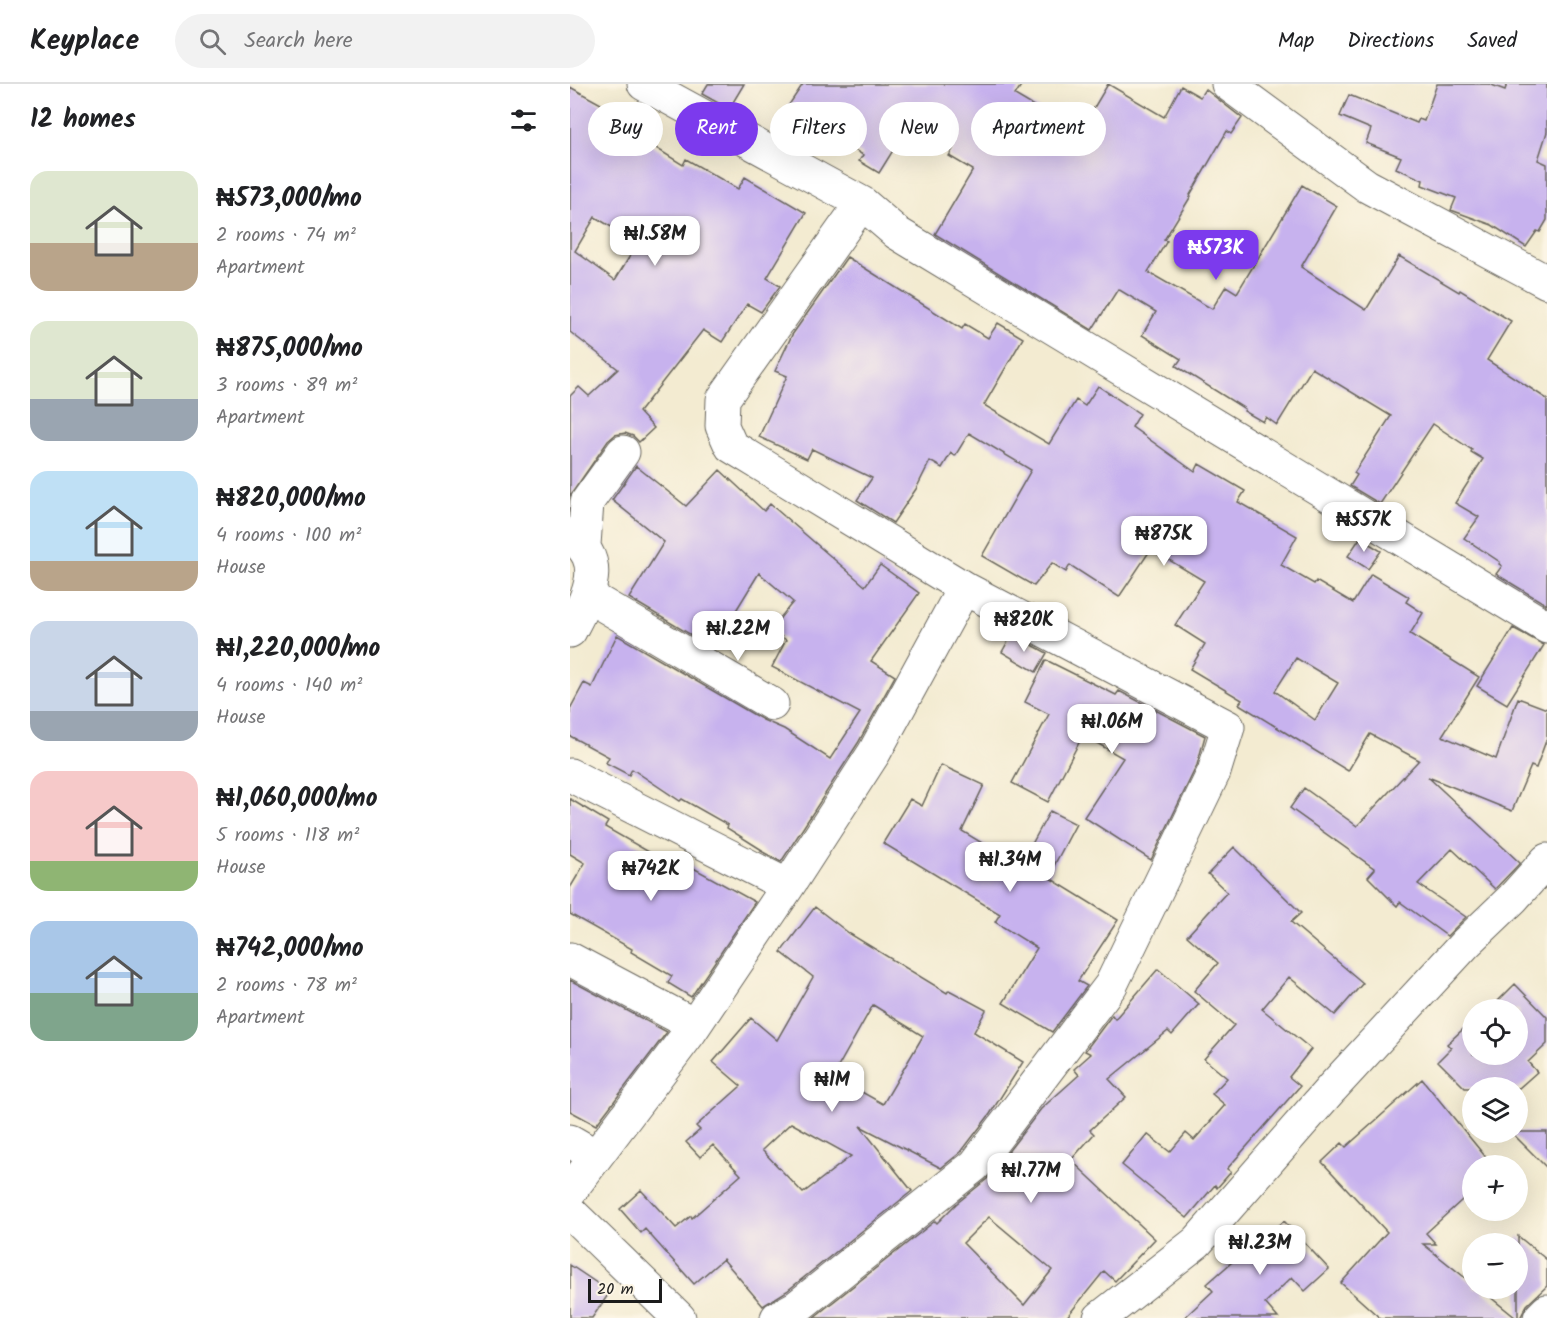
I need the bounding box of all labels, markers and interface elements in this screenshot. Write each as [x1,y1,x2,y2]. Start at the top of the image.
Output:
search box [175,14,595,68]
text: Keyplace [30,19,139,64]
text: Search here [244,24,353,59]
icon: search [196,25,229,58]
text: Map [1278,25,1314,58]
text: Directions [1347,25,1434,58]
text: Saved [1467,25,1517,58]
text: 12 homes [30,99,136,141]
chip: Buy [588,102,663,156]
chip: Rent [675,102,758,156]
chip: Filters [770,102,867,156]
chip: New [879,102,959,156]
chip: Apartment [971,102,1106,156]
icon: filters [507,104,540,137]
text: ₦573,000/mo [216,178,362,220]
icon: home [78,195,150,267]
pin: ₦1.58M [606,216,704,267]
text: ₦1.58M [624,219,686,251]
text: 2 rooms · 74 m² [216,220,356,252]
pin: ₦573K [1174,230,1258,281]
text: ₦573K [1188,233,1244,265]
text: Apartment [216,252,305,284]
text: ₦875,000/mo [216,328,363,370]
icon: home [78,345,150,417]
text: 3 rooms · 89 m² [216,370,357,402]
text: Apartment [216,402,305,434]
text: ₦820,000/mo [216,478,366,520]
icon: home [78,495,150,567]
pin: ₦557K [1322,502,1406,553]
text: ₦557K [1336,505,1392,537]
pin: ₦875K [1122,516,1206,567]
text: ₦875K [1135,519,1193,551]
text: 4 rooms · 100 m² [216,520,361,552]
text: House [216,552,266,584]
pin: ₦820K [982,602,1066,653]
text: ₦820K [994,605,1054,637]
pin: ₦1.22M [689,611,787,662]
text: ₦1.22M [706,614,770,646]
text: ₦1,220,000/mo [216,628,380,670]
icon: home [78,645,150,717]
text: 4 rooms · 140 m² [216,670,362,702]
text: House [216,702,266,734]
pin: ₦1.06M [1063,704,1161,755]
text: ₦1.06M [1081,707,1143,739]
text: ₦1,060,000/mo [216,778,378,820]
icon: home [78,795,150,867]
text: 5 rooms · 118 m² [216,820,359,852]
pin: ₦1.34M [961,842,1059,893]
text: ₦1.34M [979,845,1041,877]
pin: ₦742K [609,851,693,902]
text: House [216,852,266,884]
text: ₦742K [622,854,680,886]
text: ₦742,000/mo [216,928,364,970]
icon: home [78,945,150,1017]
text: 2 rooms · 78 m² [216,970,357,1002]
map controls [1462,999,1528,1299]
button: locate [1462,999,1528,1065]
text: Apartment [216,1002,305,1034]
pin: ₦1M [803,1062,861,1113]
text: ₦1M [814,1065,850,1097]
button: layers [1462,1077,1528,1143]
pin: ₦1.77M [982,1153,1080,1204]
button: + [1462,1155,1528,1221]
text: ₦1.77M [1001,1156,1061,1188]
pin: ₦1.23M [1211,1225,1309,1276]
text: ₦1.23M [1229,1228,1291,1260]
button: − [1462,1233,1528,1299]
scale bar [588,1276,662,1304]
text: 20 m [597,1277,633,1302]

